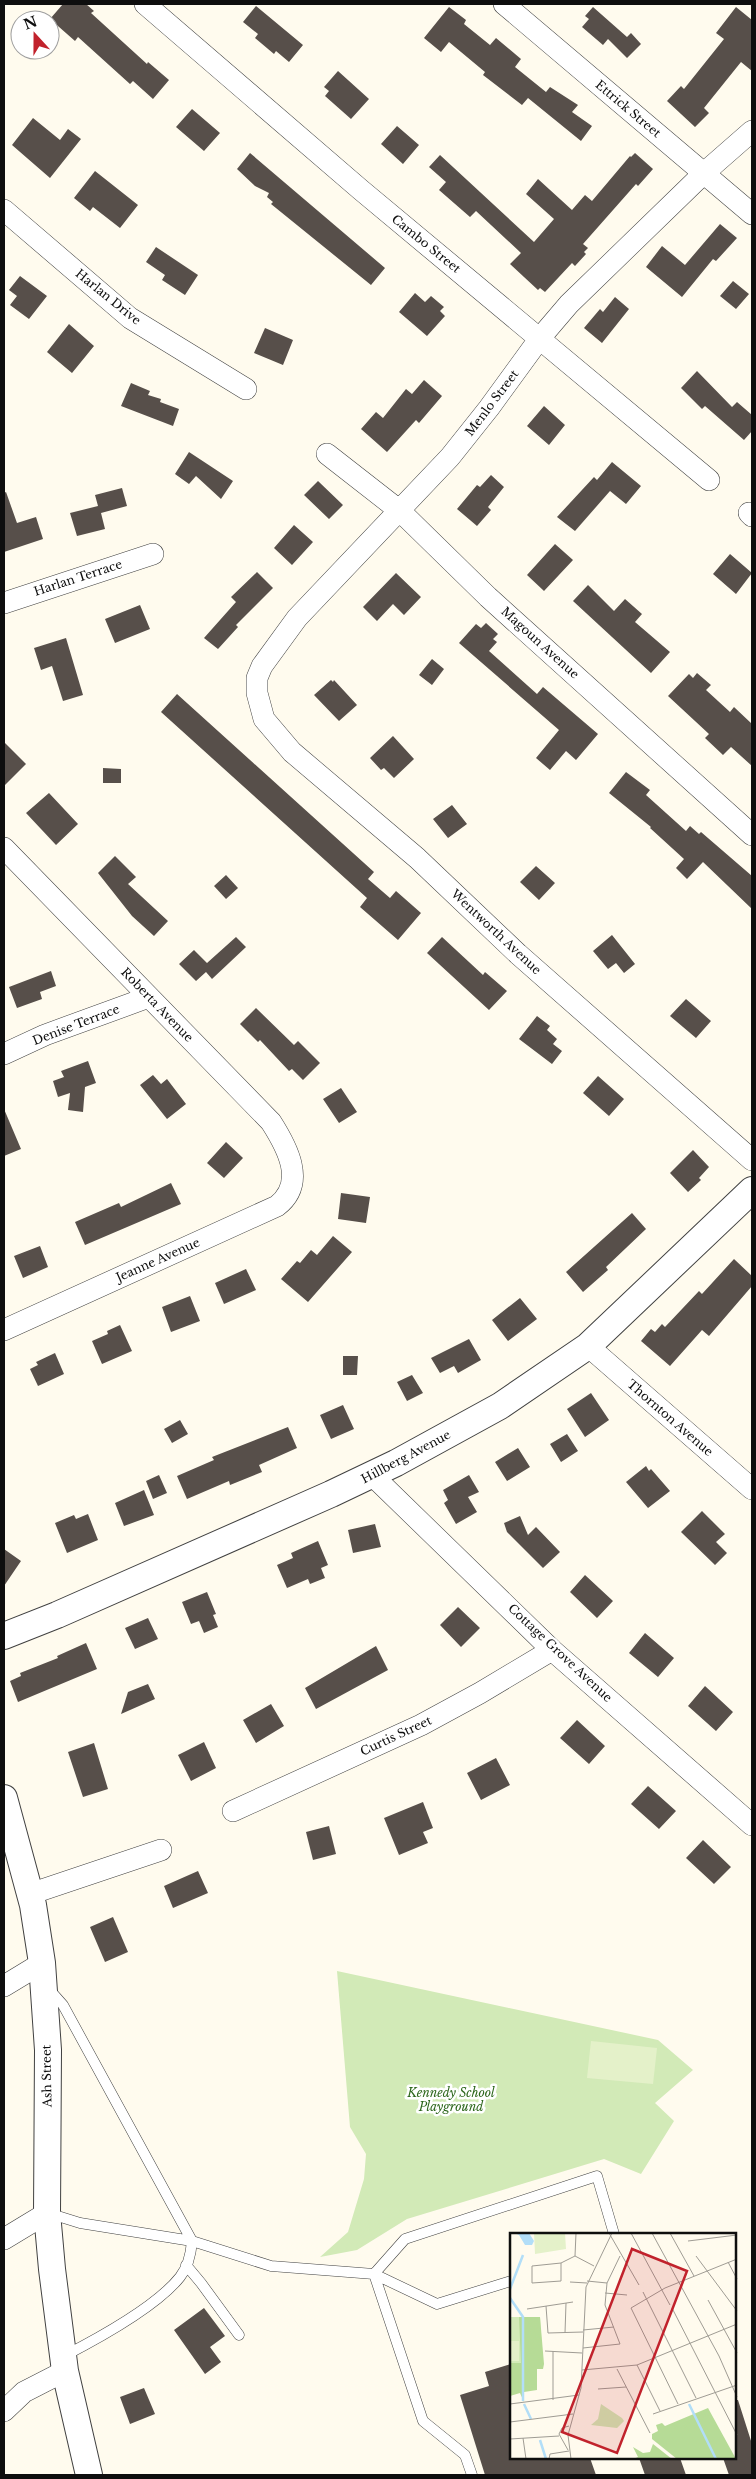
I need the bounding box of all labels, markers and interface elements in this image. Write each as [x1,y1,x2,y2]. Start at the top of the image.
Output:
north arrow [10,10,60,60]
text: N [21,12,40,34]
street label: Ettrick Street [593,77,664,141]
street label: Cambo Street [389,211,464,276]
street label: Harlan Drive [72,266,144,328]
street label: Menlo Street [462,366,522,439]
street label: Harlan Terrace [32,556,124,599]
street label: Magoun Avenue [498,604,582,682]
street label: Wentworth Avenue [447,885,545,977]
street label: Roberta Avenue [118,964,197,1045]
street label: Denise Terrace [30,1001,122,1048]
street label: Jeanne Avenue [112,1234,202,1286]
street label: Thornton Avenue [624,1376,716,1459]
street label: Hillberg Avenue [358,1427,453,1486]
street label: Cottage Grove Avenue [505,1600,616,1705]
street label: Curtis Street [358,1712,434,1759]
street label: Ash Street [38,2044,55,2108]
park label: Kennedy School Playground [406,2085,495,2114]
inset map [510,2233,736,2459]

